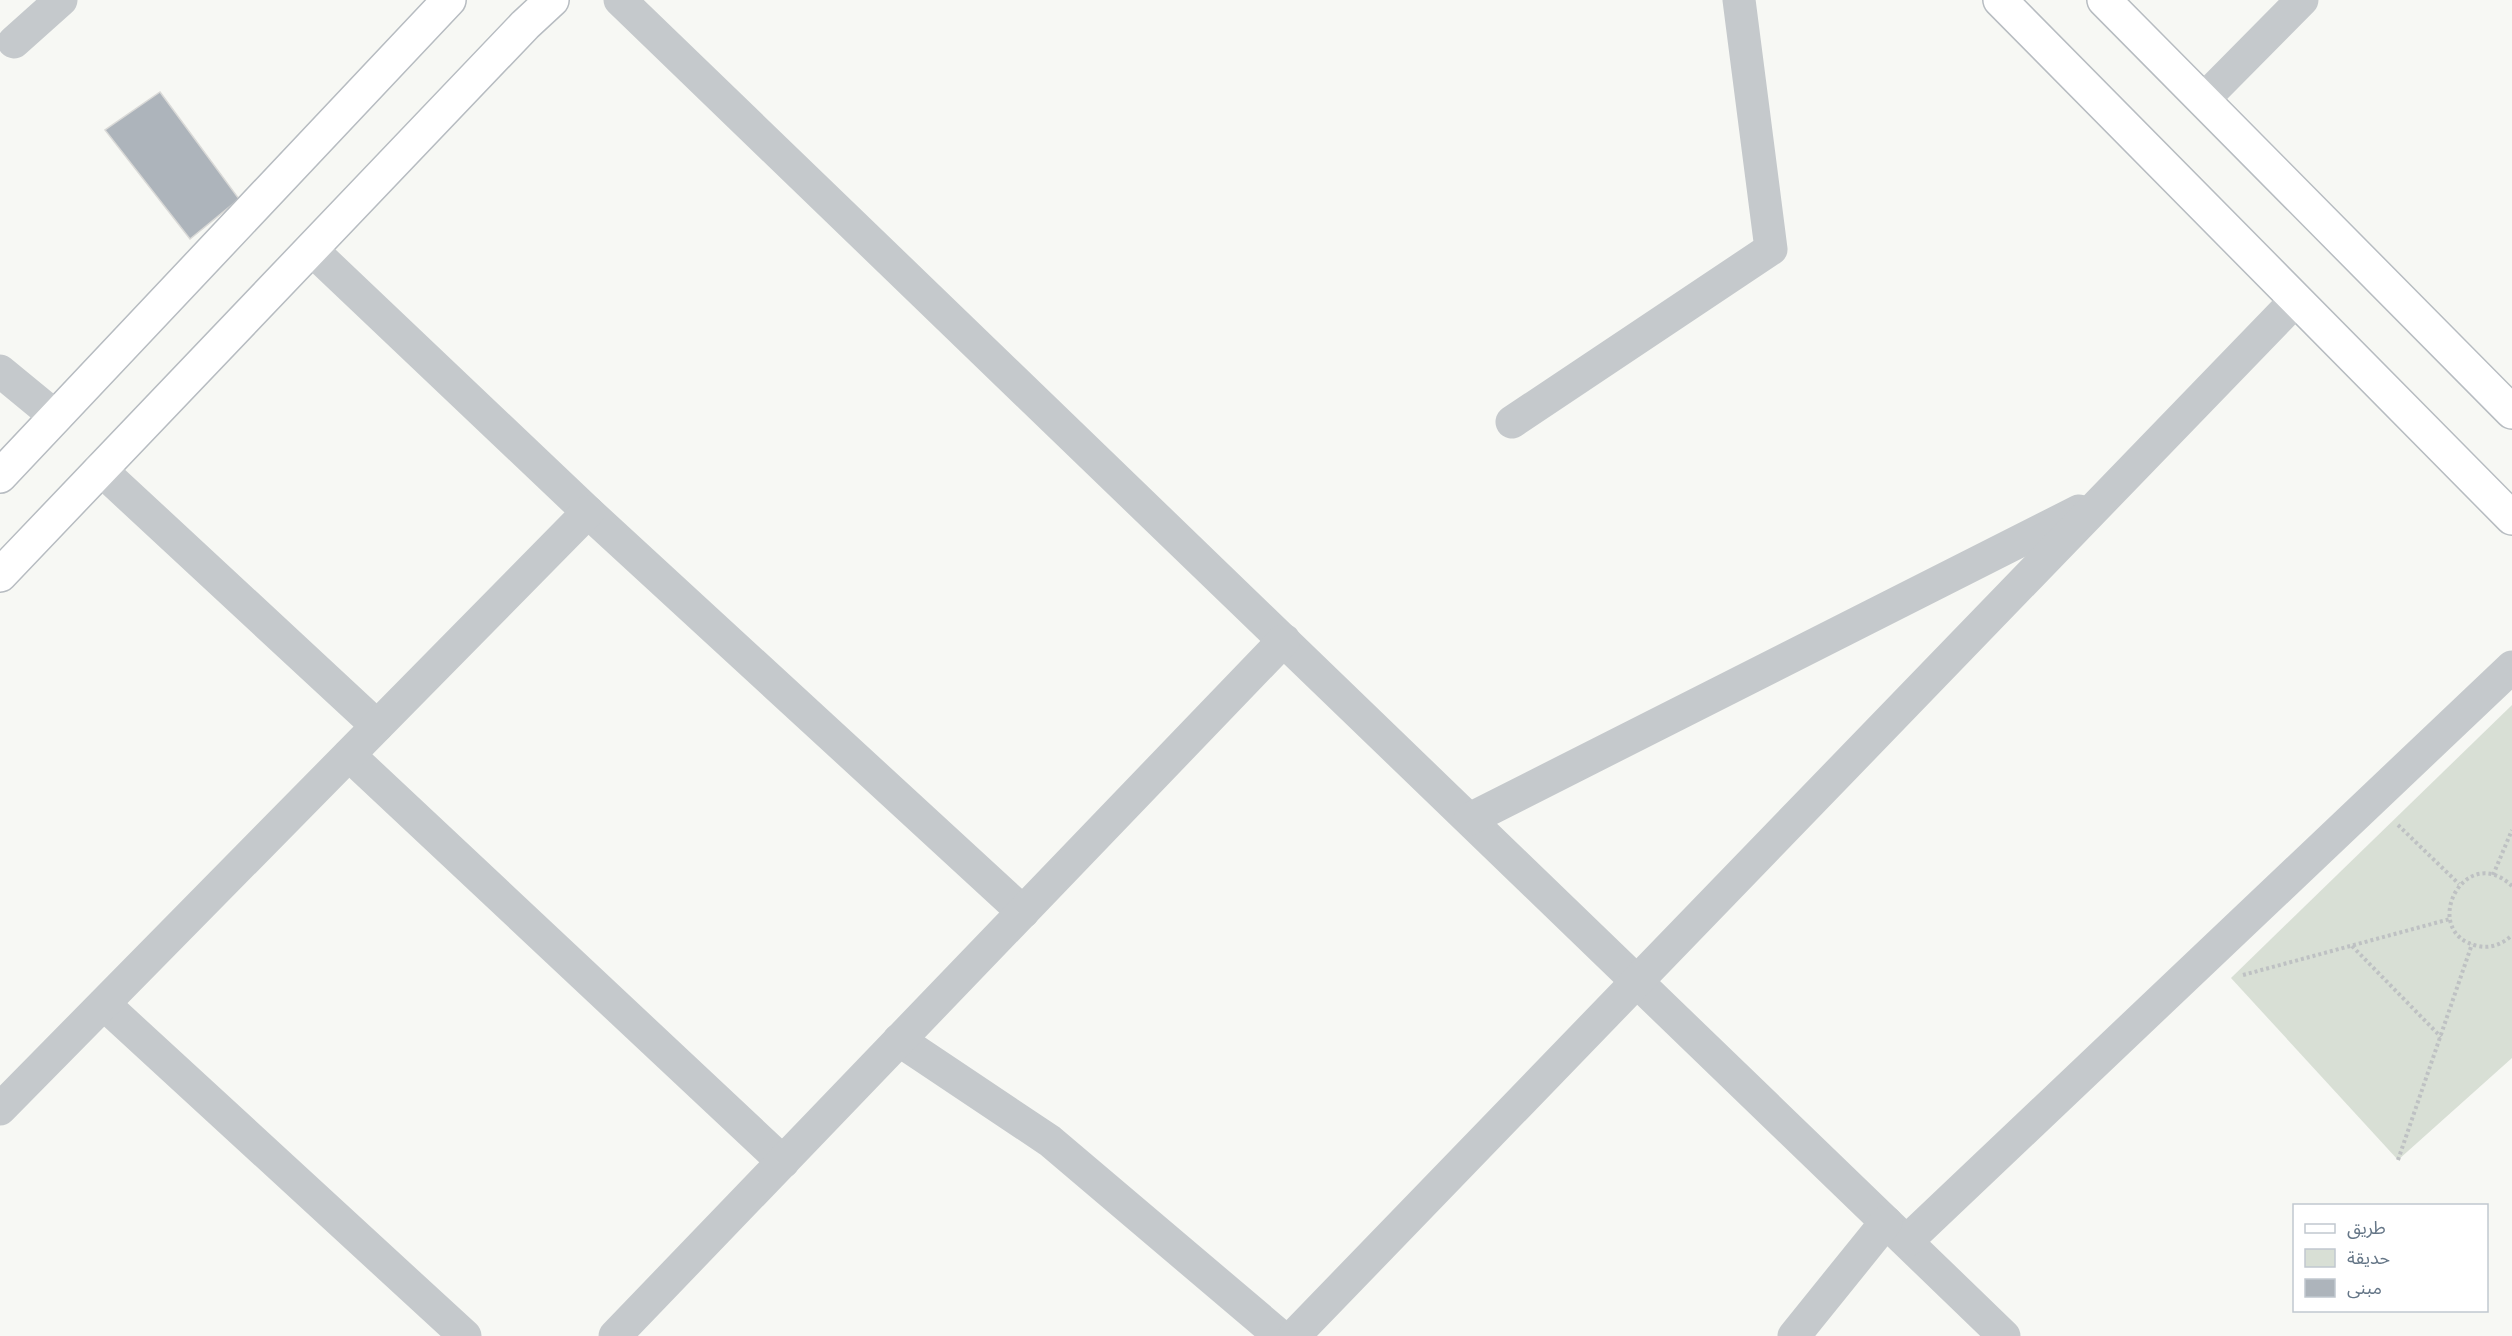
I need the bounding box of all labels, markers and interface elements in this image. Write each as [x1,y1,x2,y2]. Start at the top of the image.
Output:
legend [2293,1204,2488,1312]
text: طريق [2347,1217,2386,1239]
text: حديقة [2347,1247,2390,1269]
text: مبنى [2347,1277,2382,1299]

